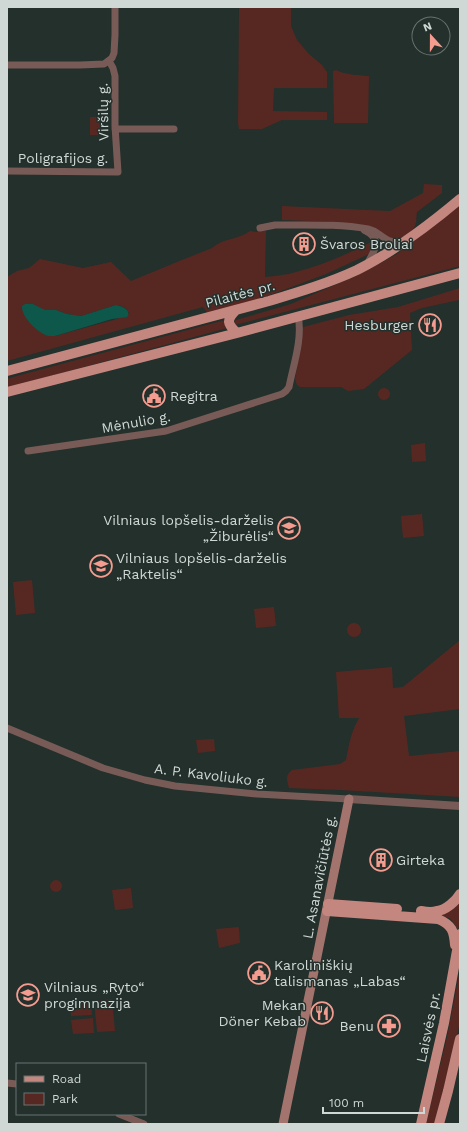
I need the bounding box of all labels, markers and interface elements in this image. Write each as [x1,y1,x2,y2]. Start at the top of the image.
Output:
north arrow [411,16,451,56]
text: N [421,20,434,35]
street label: Viršilų g. [94,83,112,141]
street label: Poligrafijos g. [18,150,108,166]
building icon: Švaros Broliai [291,231,317,257]
place label: Švaros Broliai [320,236,413,252]
street label: Pilaitės pr. [203,277,277,311]
restaurant icon: Hesburger [417,312,443,338]
place label: Hesburger [344,317,414,333]
public building icon: Regitra [141,383,167,409]
place label: Regitra [170,388,218,404]
street label: Mėnulio g. [100,408,172,436]
place label: Vilniaus lopšelis-darželis „Žiburėlis“ [103,512,274,544]
school or university icon: Vilniaus lopšelis-darželis „Žiburėlis“ [276,515,302,541]
place label: Vilniaus lopšelis-darželis „Raktelis“ [116,550,287,582]
school or university icon: Vilniaus lopšelis-darželis „Raktelis“ [88,553,114,579]
street label: A. P. Kavoliuko g. [153,760,269,790]
street label: L. Asanavičiūtės g. [299,814,339,940]
building icon: Girteka [368,847,394,873]
place label: Girteka [396,852,445,868]
place label: Karoliniškių talismanas „Labas“ [274,957,406,989]
public building icon: Karoliniškių talismanas „Labas“ [246,960,272,986]
place label: Vilniaus „Ryto“ progimnazija [44,979,144,1011]
school or university icon: Vilniaus „Ryto“ progimnazija [15,982,41,1008]
street label: Laisvės pr. [413,990,443,1064]
place label: Mekan Döner Kebab [218,997,306,1029]
restaurant icon: Mekan Döner Kebab [309,1000,335,1026]
pharmacy icon: Benu [376,1013,402,1039]
place label: Benu [339,1018,374,1034]
legend [16,1063,146,1115]
text: Road [52,1072,81,1086]
scale bar [323,1089,424,1115]
text: Park [52,1092,78,1106]
text: 100 m [329,1096,364,1110]

